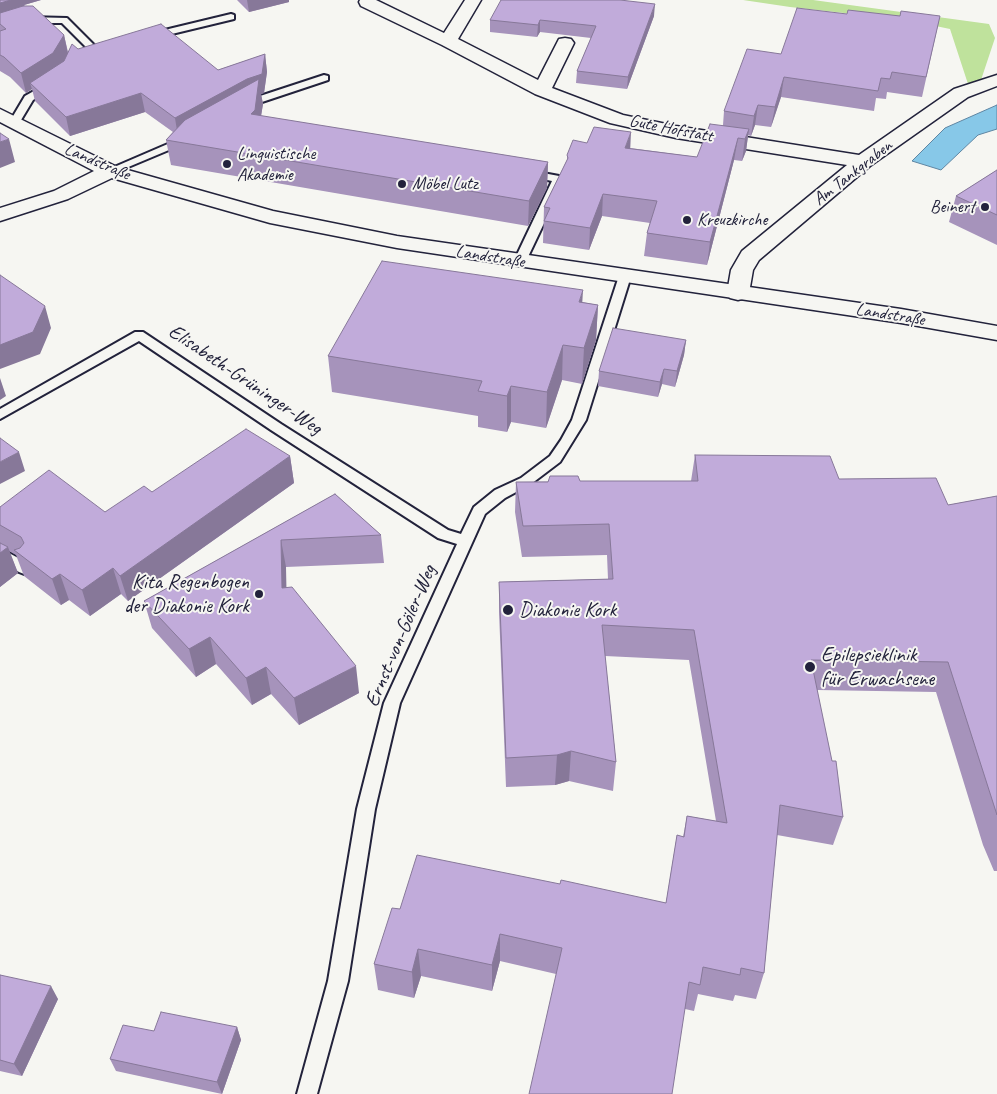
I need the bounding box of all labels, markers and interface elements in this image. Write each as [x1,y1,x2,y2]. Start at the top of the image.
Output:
street label: Gute Hofstatt [627,110,715,148]
street label: Am Tankgraben [809,135,897,211]
street label: Landstraße [61,138,133,186]
place label: Linguistische Akademie [237,143,315,186]
marker: Linguistische Akademie [221,158,233,170]
place label: Möbel Lutz [412,173,478,195]
marker: Möbel Lutz [396,178,408,190]
place label: Beinert [930,196,975,218]
marker: Beinert [979,201,991,213]
place label: Kreuzkirche [697,209,767,231]
marker: Kreuzkirche [681,214,693,226]
street label: Landstraße [454,241,526,273]
street label: Landstraße [854,299,926,331]
street label: Elisabeth-Grüninger-Weg [163,319,327,441]
street label: Ernst-von-Göler-Weg [360,561,442,711]
place label: Kita Regenbogen der Diakonie Kork [124,569,249,619]
marker: Kita Regenbogen der Diakonie Kork [253,588,265,600]
place label: Diakonie Kork [519,597,616,623]
marker: Diakonie Kork [501,603,515,617]
place label: Epilepsieklinik für Erwachsene [821,642,934,692]
marker: Epilepsieklinik für Erwachsene [803,660,817,674]

